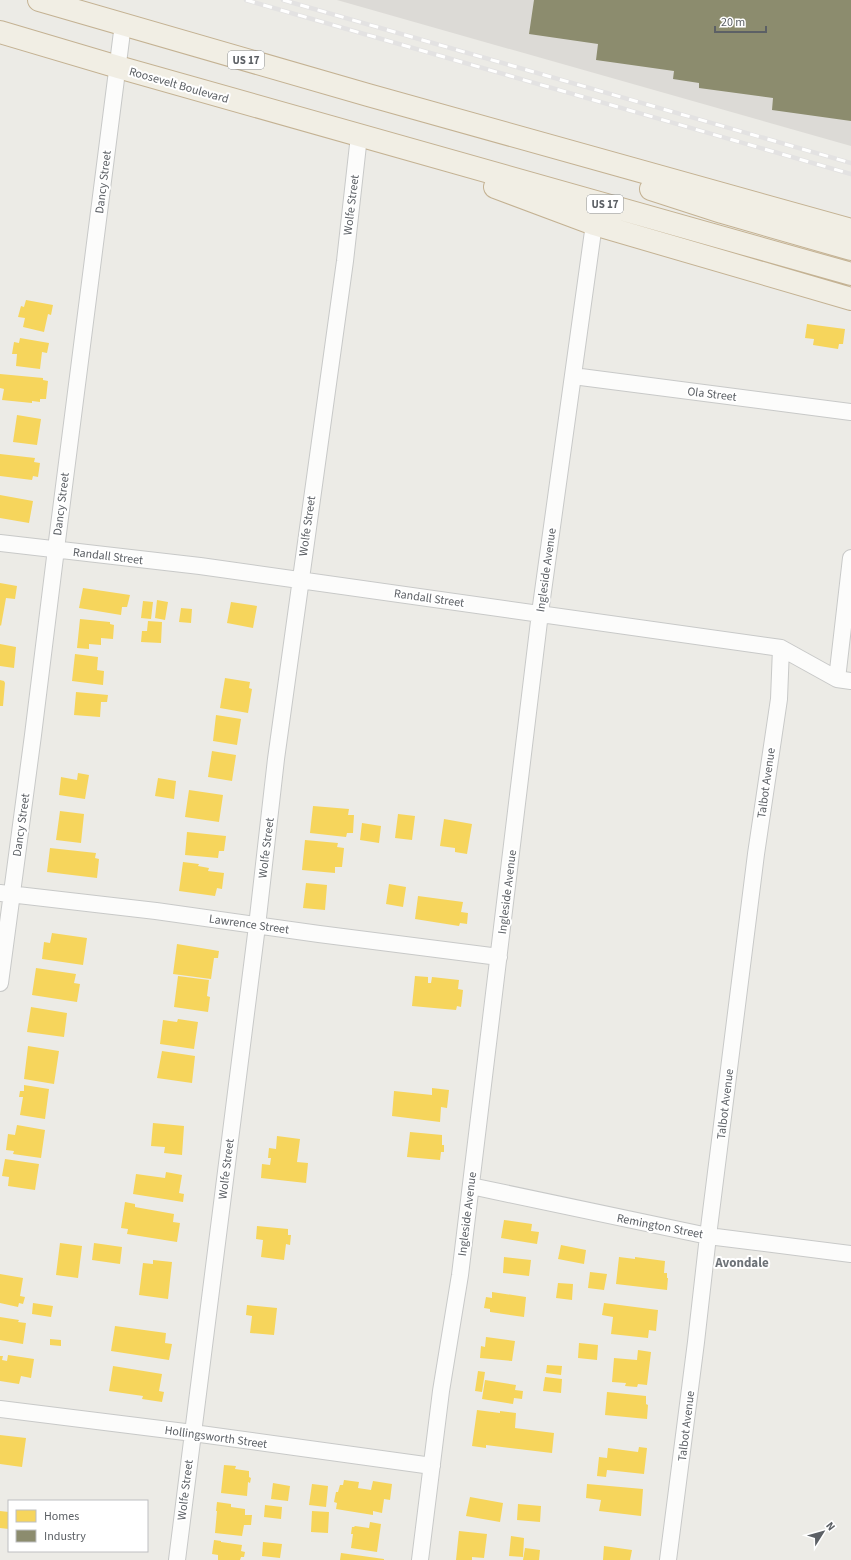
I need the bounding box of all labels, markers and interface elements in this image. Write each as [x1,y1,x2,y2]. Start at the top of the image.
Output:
scale bar [715,8,766,34]
text: 20 m [721,14,745,31]
road number: US 17 [228,51,264,69]
street label: Roosevelt Boulevard [127,63,231,108]
street label: Dancy Street [91,149,116,215]
street label: Wolfe Street [339,174,364,236]
road number: US 17 [587,195,623,213]
street label: Ola Street [686,383,738,406]
street label: Dancy Street [49,471,74,537]
street label: Wolfe Street [295,495,320,557]
street label: Ingleside Avenue [532,527,561,613]
street label: Randall Street [72,544,144,569]
street label: Randall Street [393,585,465,612]
street label: Talbot Avenue [753,747,780,819]
street label: Dancy Street [9,792,34,858]
street label: Wolfe Street [254,817,279,879]
street label: Ingleside Avenue [494,849,521,935]
street label: Lawrence Street [208,910,290,939]
street label: Talbot Avenue [713,1068,738,1140]
street label: Wolfe Street [214,1138,239,1200]
street label: Ingleside Avenue [454,1171,481,1257]
street label: Remington Street [615,1210,705,1243]
district label: Avondale [714,1254,769,1272]
street label: Talbot Avenue [674,1390,699,1462]
street label: Hollingsworth Street [164,1422,268,1453]
street label: Wolfe Street [173,1459,198,1521]
legend [8,1500,148,1552]
text: Homes [44,1508,79,1525]
north arrow [803,1512,843,1552]
text: N [822,1519,839,1534]
text: Industry [44,1528,86,1545]

